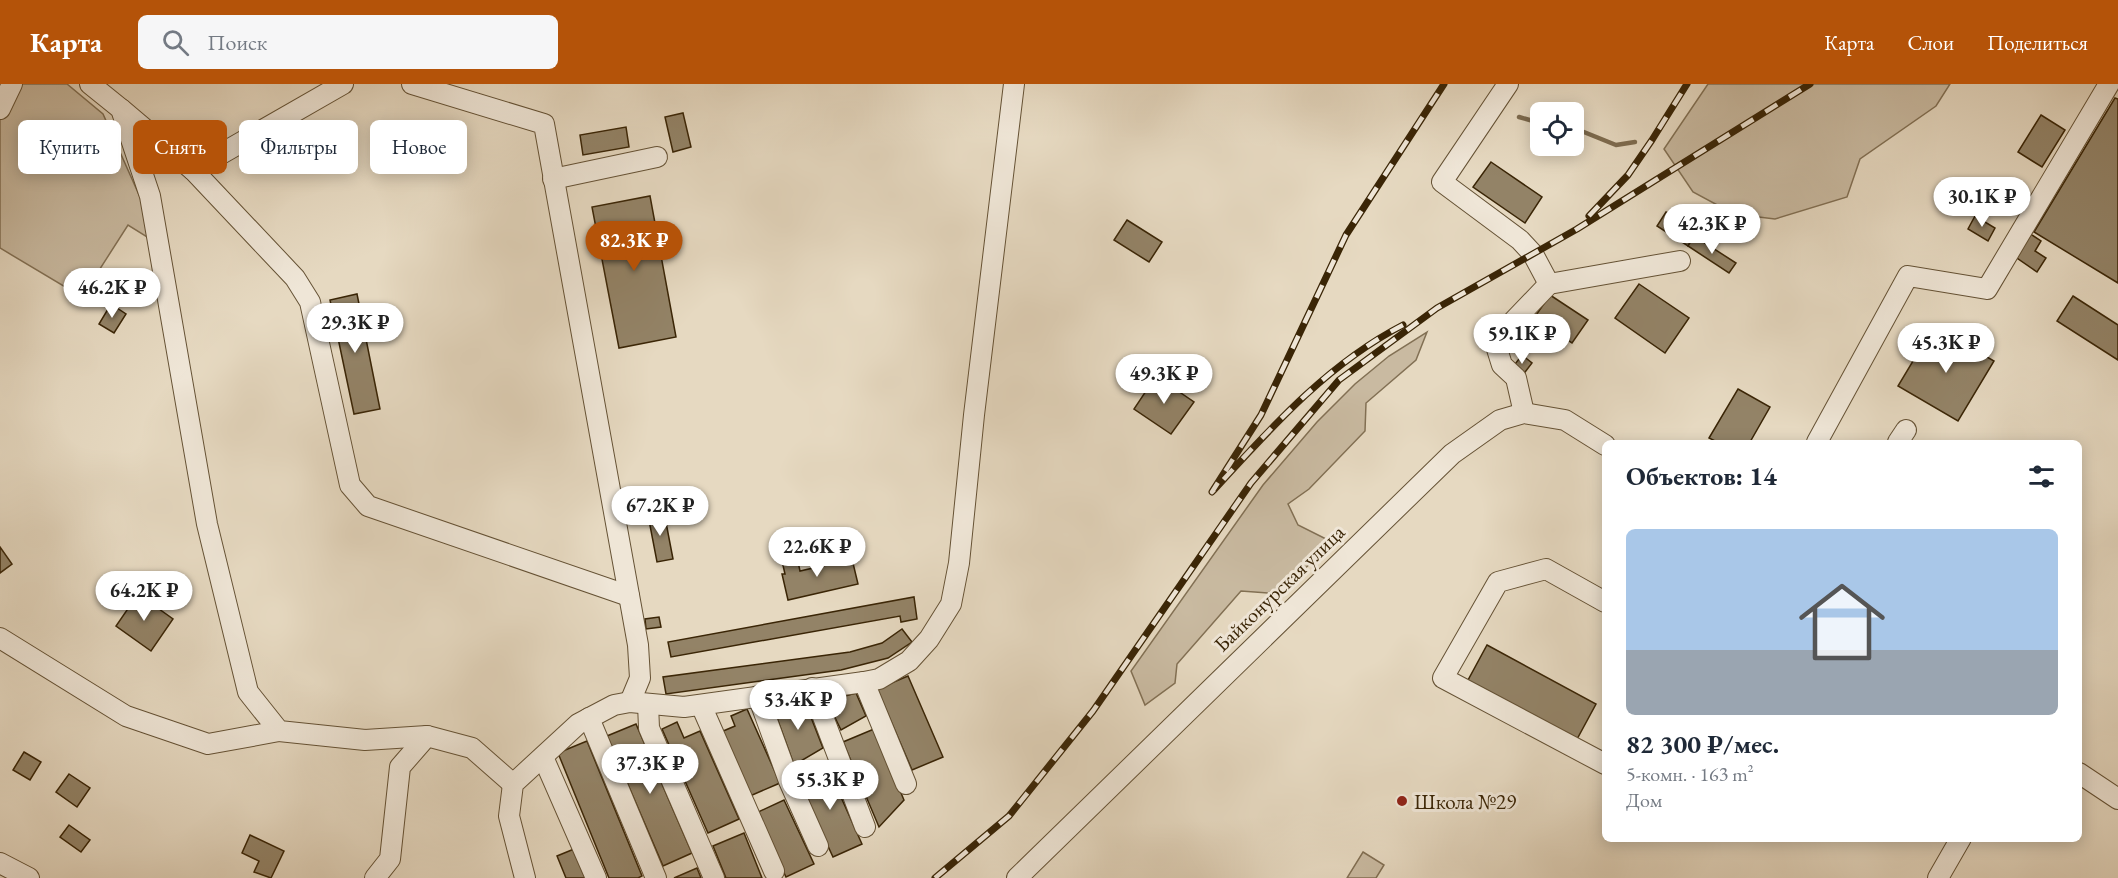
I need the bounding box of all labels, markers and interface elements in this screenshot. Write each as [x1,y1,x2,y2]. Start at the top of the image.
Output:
search box [138,15,558,69]
text: Карта [30,24,102,60]
icon: search [159,26,192,59]
text: Поиск [207,28,267,57]
text: Карта [1824,29,1874,56]
text: Слои [1907,29,1954,56]
text: Поделиться [1987,29,2088,56]
map controls [1530,102,1584,156]
button: locate [1530,102,1584,156]
chip: Купить [18,120,121,174]
chip: Снять [133,120,227,174]
chip: Фильтры [239,120,358,174]
chip: Новое [370,120,467,174]
pin: 30.1K ₽ [1927,177,2037,228]
text: 30.1K ₽ [1948,183,2016,209]
pin: 42.3K ₽ [1657,204,1767,255]
text: 42.3K ₽ [1678,210,1746,236]
pin: 82.3K ₽ [579,221,689,272]
text: 82.3K ₽ [600,227,668,253]
pin: 46.2K ₽ [57,268,167,319]
text: 46.2K ₽ [78,274,146,300]
pin: 29.3K ₽ [300,303,410,354]
text: 29.3K ₽ [321,309,389,335]
pin: 59.1K ₽ [1467,314,1577,365]
text: 59.1K ₽ [1488,320,1556,346]
pin: 45.3K ₽ [1891,323,2001,374]
text: 45.3K ₽ [1912,329,1980,355]
pin: 49.3K ₽ [1109,354,1219,405]
text: 49.3K ₽ [1130,360,1198,386]
text: Объектов: 14 [1626,459,1777,493]
icon: filters [2025,460,2058,493]
pin: 67.2K ₽ [605,486,715,537]
text: 67.2K ₽ [626,492,694,518]
street label: Байконурская улица [1208,518,1351,657]
pin: 22.6K ₽ [762,527,872,578]
text: 22.6K ₽ [783,533,851,559]
icon: home [1788,568,1896,676]
pin: 64.2K ₽ [89,571,199,622]
text: 64.2K ₽ [110,577,178,603]
pin: 53.4K ₽ [743,680,853,731]
text: 53.4K ₽ [764,686,832,712]
text: 82 300 ₽/мес. [1626,727,1779,761]
pin: 37.3K ₽ [595,744,705,795]
text: 37.3K ₽ [616,750,684,776]
pin: 55.3K ₽ [775,760,885,811]
text: 5-комн. · 163 m² [1626,761,1754,787]
text: 55.3K ₽ [796,766,864,792]
text: Дом [1626,787,1662,813]
place label: Школа №29 [1414,788,1516,815]
marker: Школа №29 [1395,794,1409,808]

